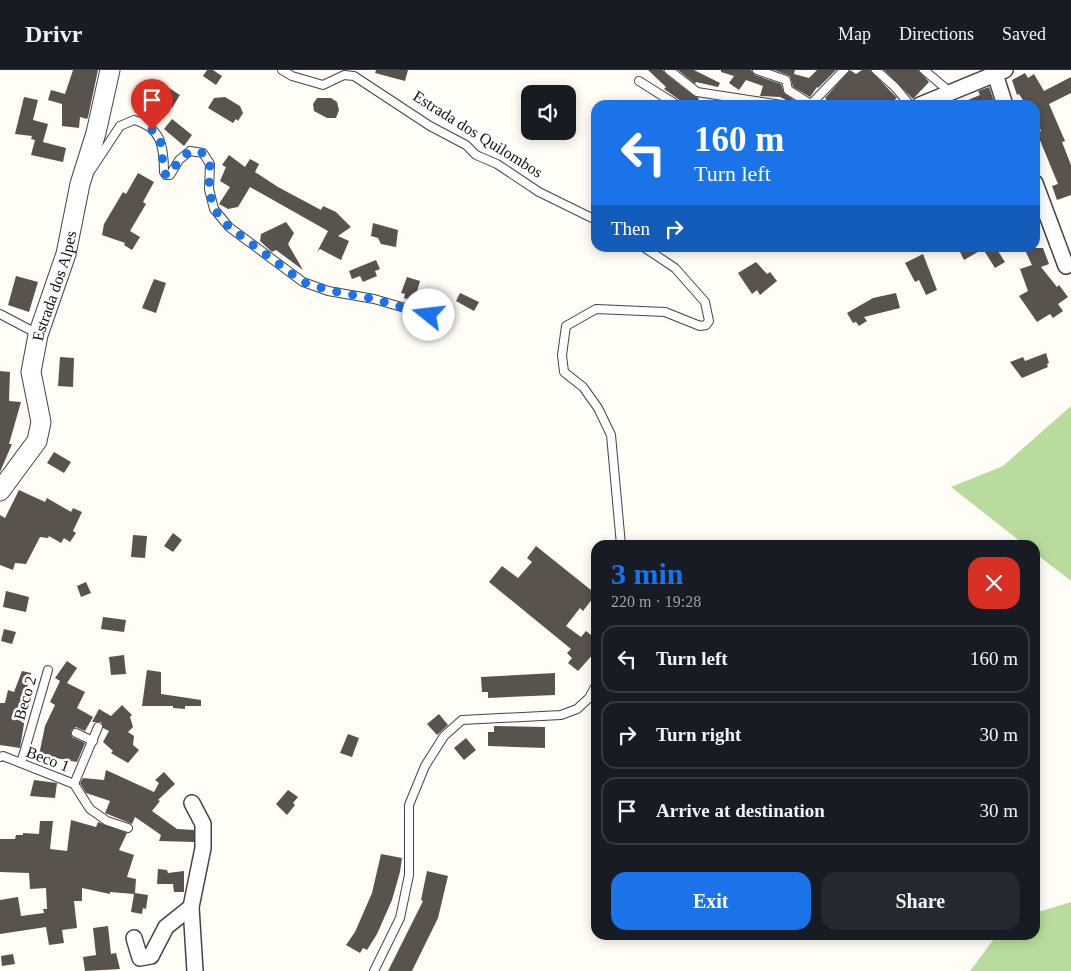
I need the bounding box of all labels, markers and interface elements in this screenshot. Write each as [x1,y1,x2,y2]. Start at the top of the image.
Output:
text: Drivr [25,21,82,47]
text: Map [838,24,871,44]
text: Directions [899,24,974,44]
text: Saved [1002,24,1046,44]
pin [131,79,173,130]
map controls [521,85,576,140]
button: sound [521,85,576,140]
icon: arrive [138,86,166,114]
street label: Estrada dos Quilombos [410,87,546,181]
icon: left [611,120,676,185]
text: 160 m [694,120,784,159]
text: Turn left [694,161,771,186]
icon: right [660,215,688,243]
text: Then [611,218,650,239]
street label: Estrada dos Alpes [29,229,79,342]
position arrow [402,288,454,340]
text: 3 min [611,557,684,590]
button: close [968,557,1020,609]
text: 220 m · 19:28 [611,593,701,610]
icon: left [613,645,641,673]
text: Turn left [656,648,728,669]
text: 160 m [970,648,1018,669]
street label: Beco 2 [11,674,39,722]
icon: right [613,721,641,749]
text: Turn right [656,724,741,745]
text: 30 m [979,724,1018,745]
street label: Beco 1 [24,743,72,775]
icon: arrive [613,797,641,825]
text: Arrive at destination [656,800,825,821]
text: 30 m [979,800,1018,821]
button: Exit [611,872,811,930]
button: Share [821,872,1020,930]

